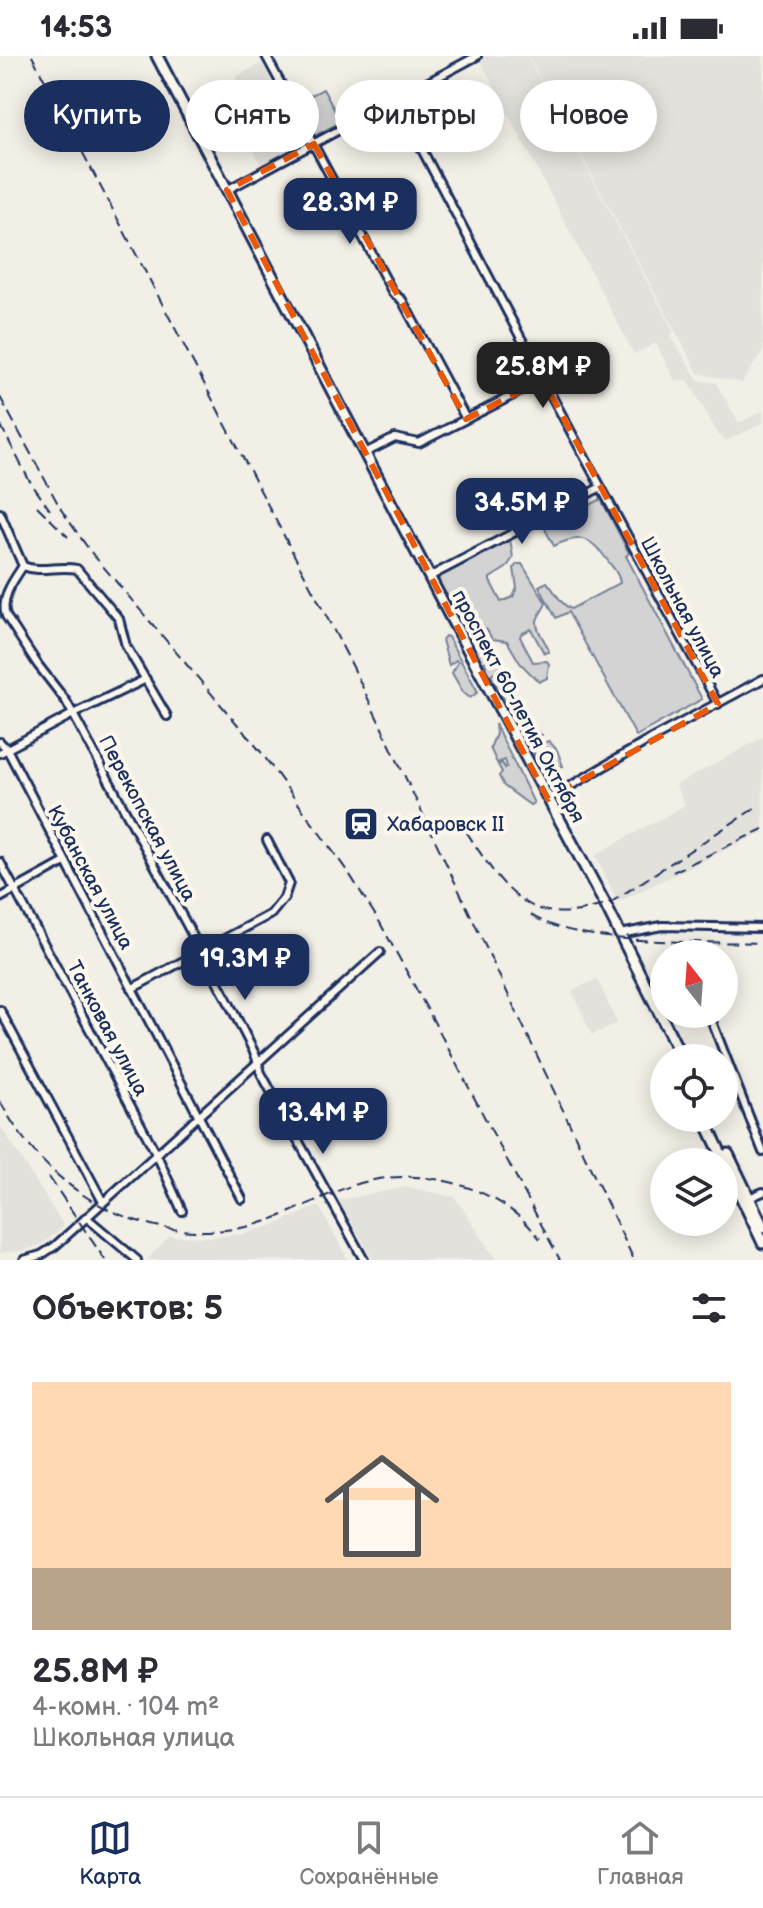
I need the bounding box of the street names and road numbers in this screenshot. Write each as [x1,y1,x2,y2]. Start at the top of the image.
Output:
street label: Школьная улица [635,533,729,682]
street label: проспект 60-летия Октября [446,586,590,827]
street label: Перекопская улица [93,731,201,906]
street label: Кубанская улица [42,801,138,954]
street label: Танковая улица [61,957,153,1100]

